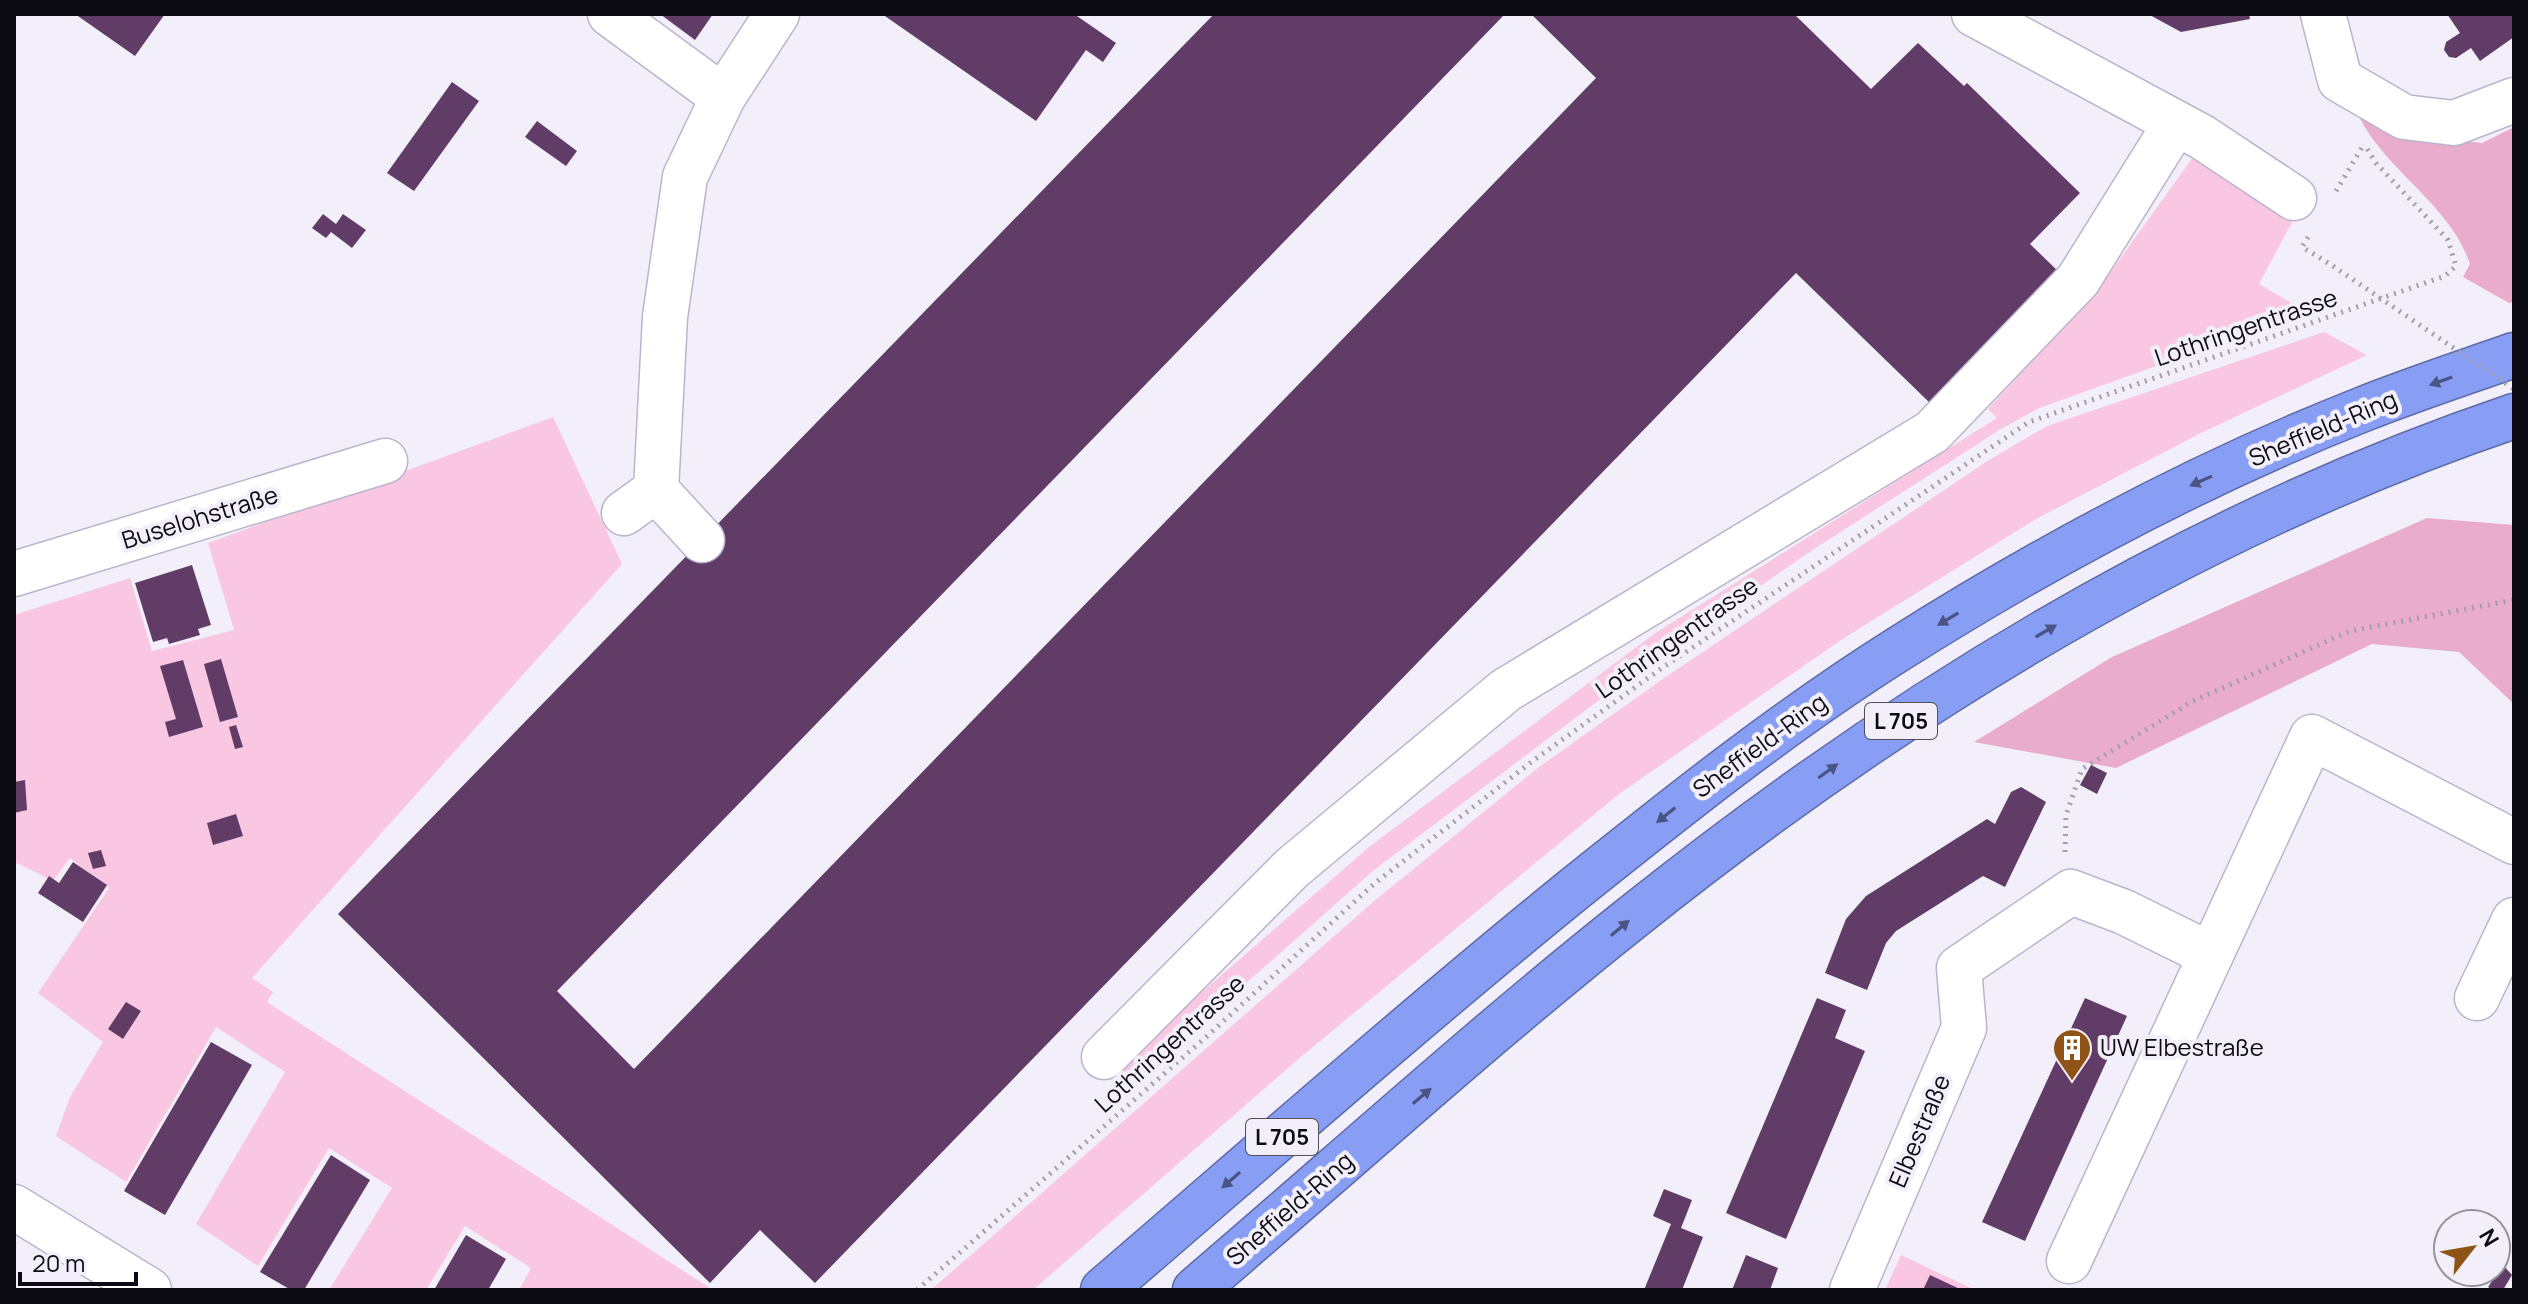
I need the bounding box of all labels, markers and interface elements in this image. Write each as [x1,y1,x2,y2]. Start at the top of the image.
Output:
street label: Lothringentrasse [2150,280,2341,373]
one-way arrow [2428,375,2452,388]
street label: Sheffield-Ring [2243,382,2402,474]
one-way arrow [2189,475,2213,488]
street label: Buselohstraße [117,477,282,556]
street label: Lothringentrasse [1588,568,1764,705]
one-way arrow [1937,612,1959,626]
one-way arrow [2035,624,2057,638]
street label: Sheffield-Ring [1685,685,1833,805]
road number: L 705 [1865,703,1937,739]
one-way arrow [1817,764,1838,780]
one-way arrow [1656,807,1676,823]
one-way arrow [1610,920,1630,937]
street label: Lothringentrasse [1087,967,1251,1119]
building icon: UW Elbestraße [2051,1027,2093,1082]
place label: UW Elbestraße [2100,1030,2264,1063]
street label: Elbestraße [1880,1069,1957,1192]
one-way arrow [1412,1088,1432,1105]
road number: L 705 [1246,1119,1318,1155]
street label: Sheffield-Ring [1219,1144,1359,1272]
one-way arrow [1221,1171,1241,1188]
north arrow [2432,1208,2512,1288]
text: N [2472,1223,2506,1252]
scale bar [20,1236,136,1286]
text: 20 m [32,1246,85,1279]

